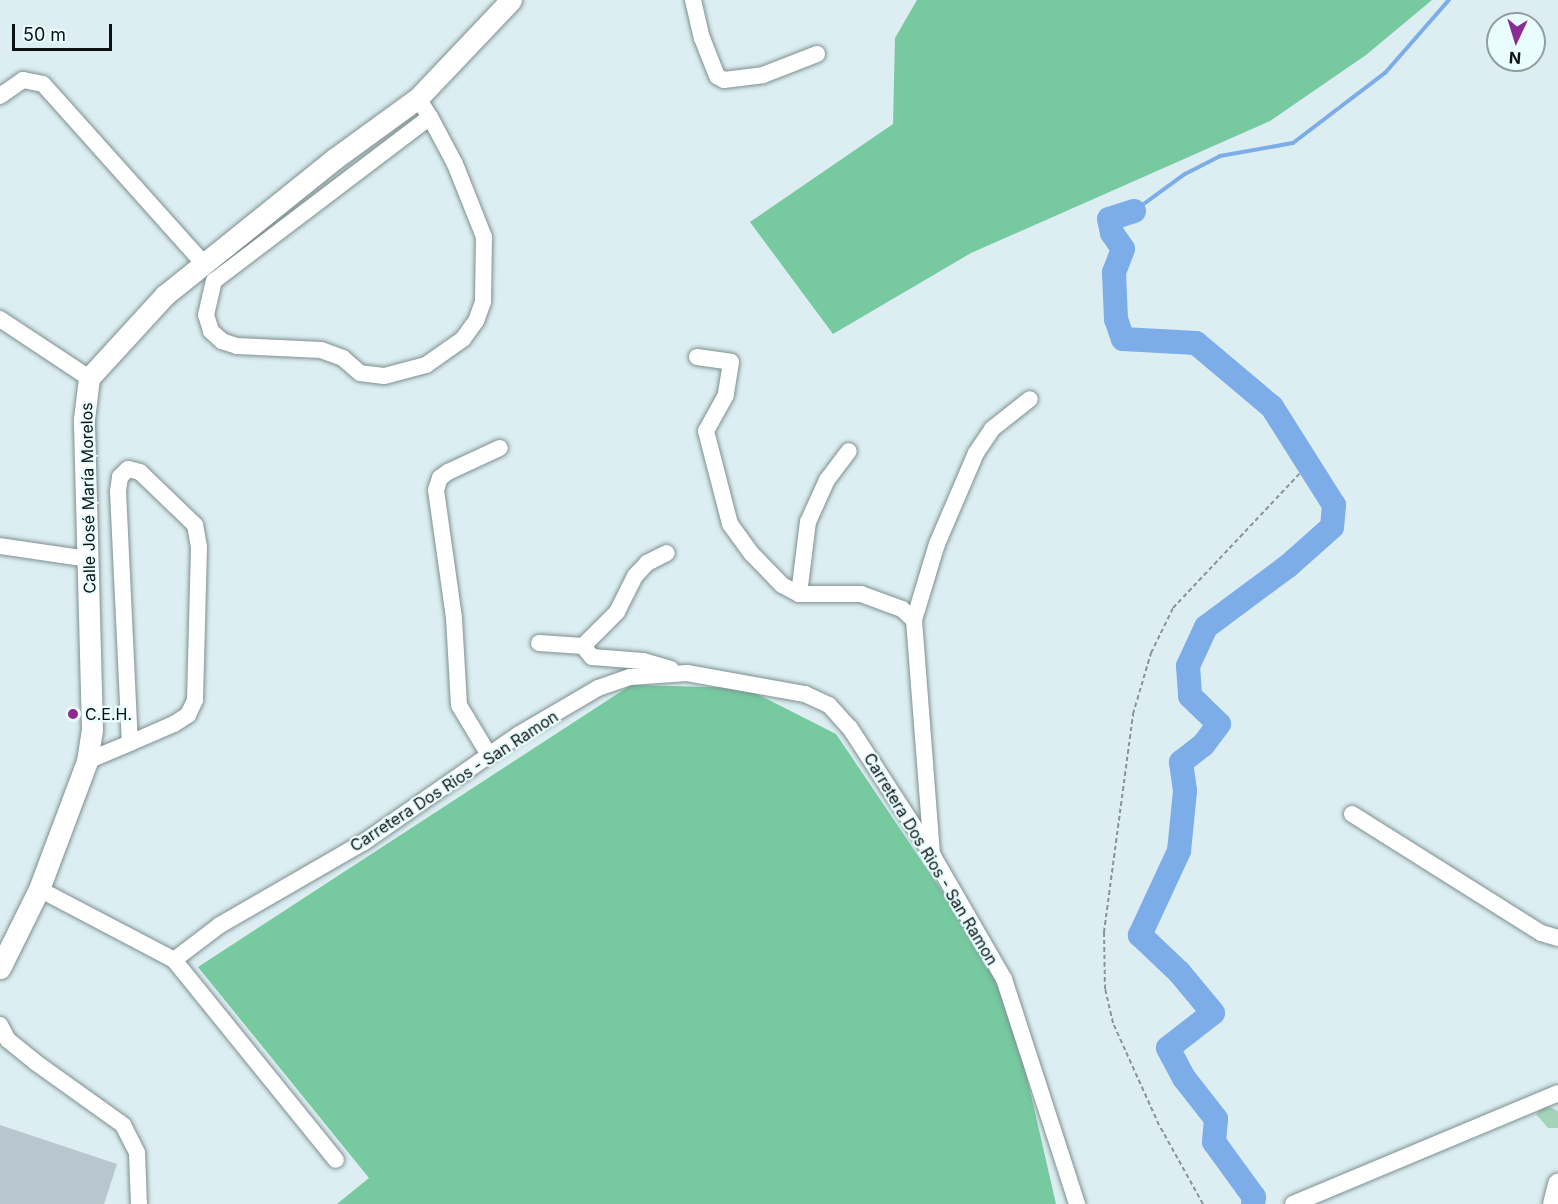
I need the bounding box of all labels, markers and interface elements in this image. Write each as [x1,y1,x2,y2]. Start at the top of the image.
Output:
scale bar [15,12,116,50]
north arrow [1486,12,1546,72]
text: 50 m [23,24,66,45]
text: N [1508,48,1522,68]
street label: Calle José María Morelos [77,402,99,594]
place label: C.E.H. [85,704,132,724]
street label: Carretera Dos Rios - San Ramon [346,706,562,856]
marker: C.E.H. [66,707,80,721]
street label: Carretera Dos Rios - San Ramon [860,749,1002,969]

